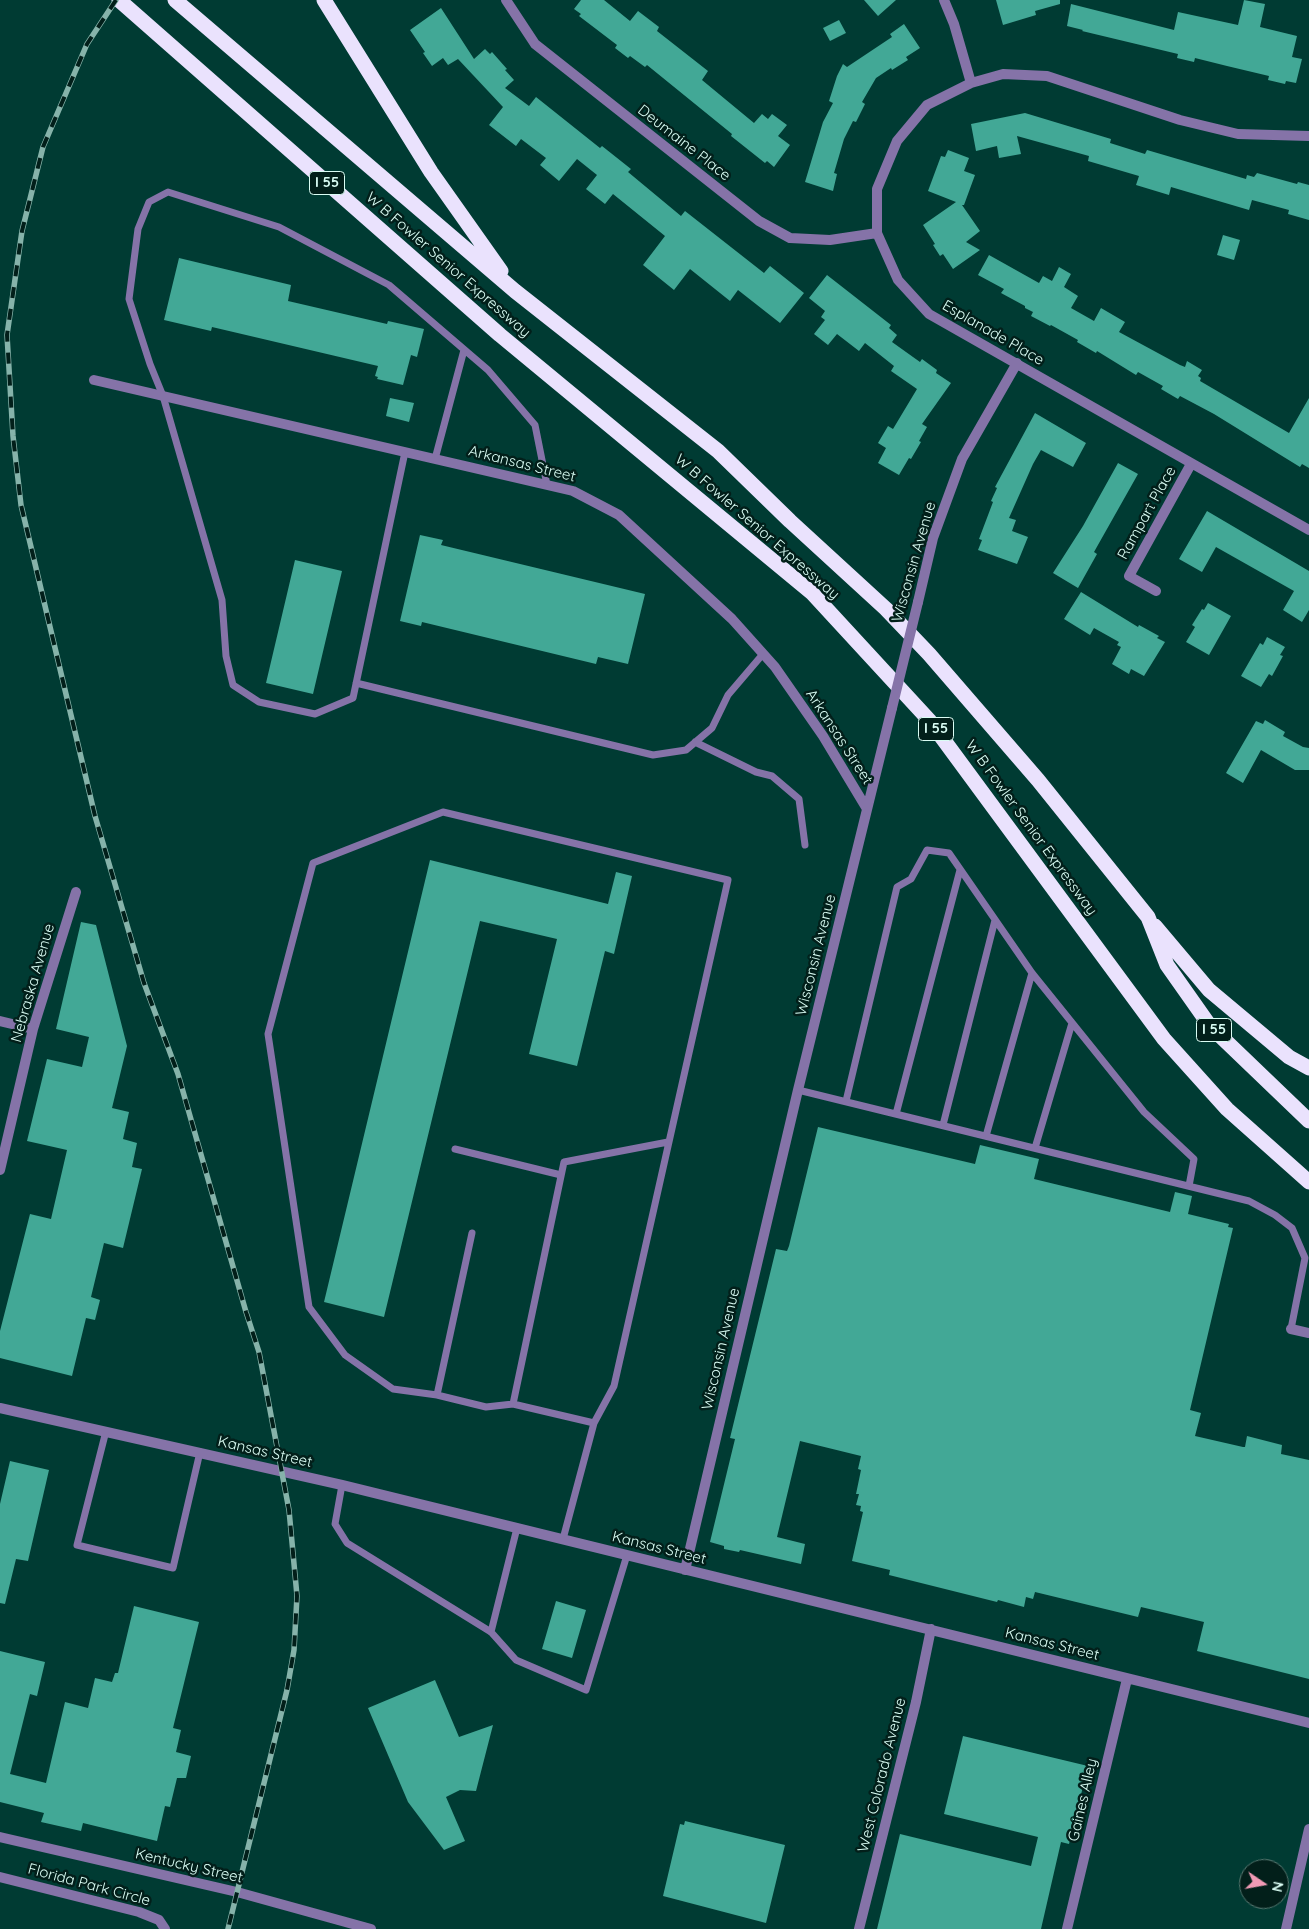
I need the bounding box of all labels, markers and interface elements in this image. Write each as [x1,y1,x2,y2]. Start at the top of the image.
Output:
street label: Deumaine Place [634,101,734,185]
road number: I 55 [310,172,344,194]
street label: W B Fowler Senior Expressway [362,189,534,341]
street label: Esplanade Place [939,297,1047,369]
street label: Arkansas Street [467,442,577,486]
street label: W B Fowler Senior Expressway [671,451,843,603]
street label: Rampart Place [1114,463,1180,563]
street label: Wisconsin Avenue [888,500,940,624]
street label: Arkansas Street [802,686,876,788]
road number: I 55 [918,718,954,741]
street label: W B Fowler Senior Expressway [961,737,1101,919]
street label: Wisconsin Avenue [792,892,840,1018]
street label: Nebraska Avenue [7,922,59,1044]
road number: I 55 [1196,1018,1232,1042]
street label: Wisconsin Avenue [698,1286,744,1412]
street label: Kansas Street [216,1432,314,1472]
street label: Kansas Street [610,1528,708,1568]
street label: Kansas Street [1003,1624,1101,1664]
street label: West Colorado Avenue [854,1696,910,1854]
street label: Gaines Alley [1065,1757,1101,1843]
street label: Kentucky Street [133,1845,245,1887]
north arrow [1239,1859,1289,1909]
street label: Florida Park Circle [26,1860,152,1910]
text: N [1268,1880,1288,1894]

